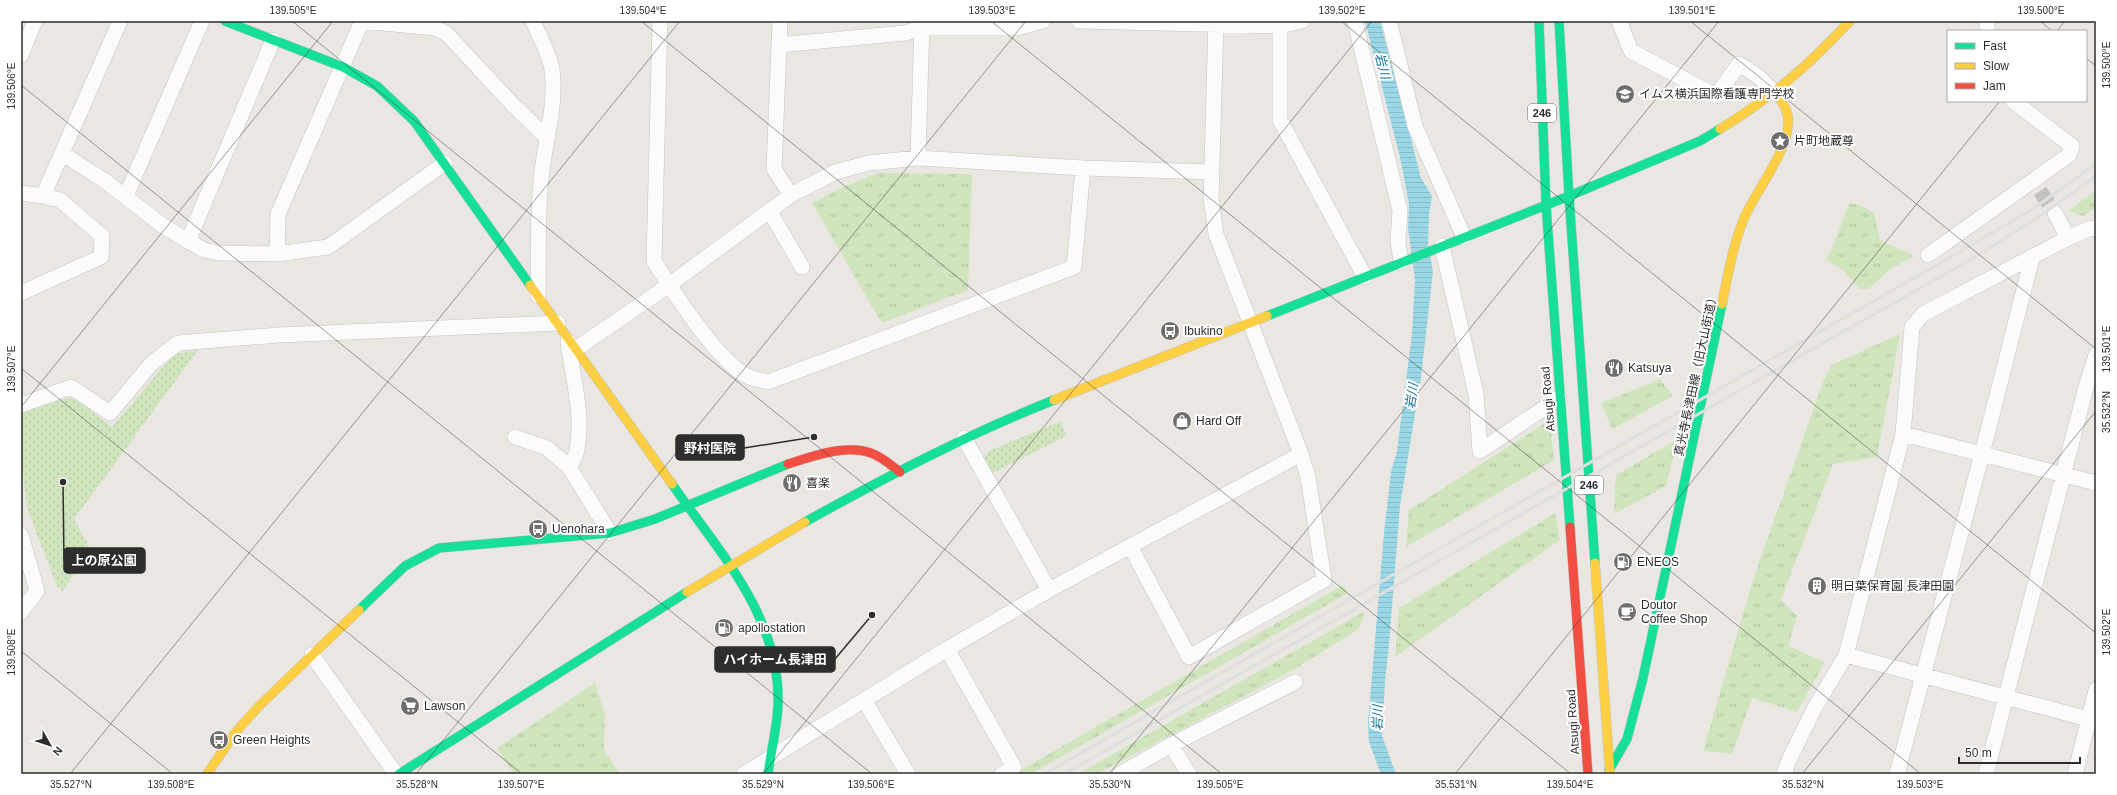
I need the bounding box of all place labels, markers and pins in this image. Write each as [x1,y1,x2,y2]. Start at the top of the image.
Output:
school or university icon: イムス横浜国際看護専門学校 [1614,83,1636,105]
place label: イムス横浜国際看護専門学校 [1639,87,1795,101]
place icon: 片町地蔵尊 [1769,130,1791,152]
place label: 片町地蔵尊 [1794,134,1854,148]
bus stop icon: Ibukino [1159,320,1181,342]
place label: Ibukino [1184,324,1223,338]
restaurant icon: Katsuya [1603,357,1625,379]
place label: Katsuya [1628,361,1672,375]
shop icon: Hard Off [1171,410,1193,432]
place label: Hard Off [1196,414,1242,428]
callout: 野村医院 [676,435,744,460]
restaurant icon: 喜楽 [781,472,803,494]
place label: 喜楽 [806,476,830,490]
bus stop icon: Uenohara [527,518,549,540]
place label: Uenohara [552,522,605,536]
callout: 上の原公園 [64,548,145,573]
fuel station icon: ENEOS [1612,551,1634,573]
place label: ENEOS [1637,555,1679,569]
building icon: 明日葉保育園 長津田園 [1806,575,1828,597]
place label: 明日葉保育園 長津田園 [1831,579,1954,593]
place label: Doutor Coffee Shop [1641,598,1708,626]
cafe icon: Doutor Coffee Shop [1616,601,1638,623]
fuel station icon: apollostation [713,617,735,639]
place label: apollostation [738,621,805,635]
callout: ハイホーム長津田 [715,647,835,672]
supermarket icon: Lawson [399,695,421,717]
place label: Lawson [424,699,465,713]
bus stop icon: Green Heights [208,729,230,751]
place label: Green Heights [233,733,310,747]

